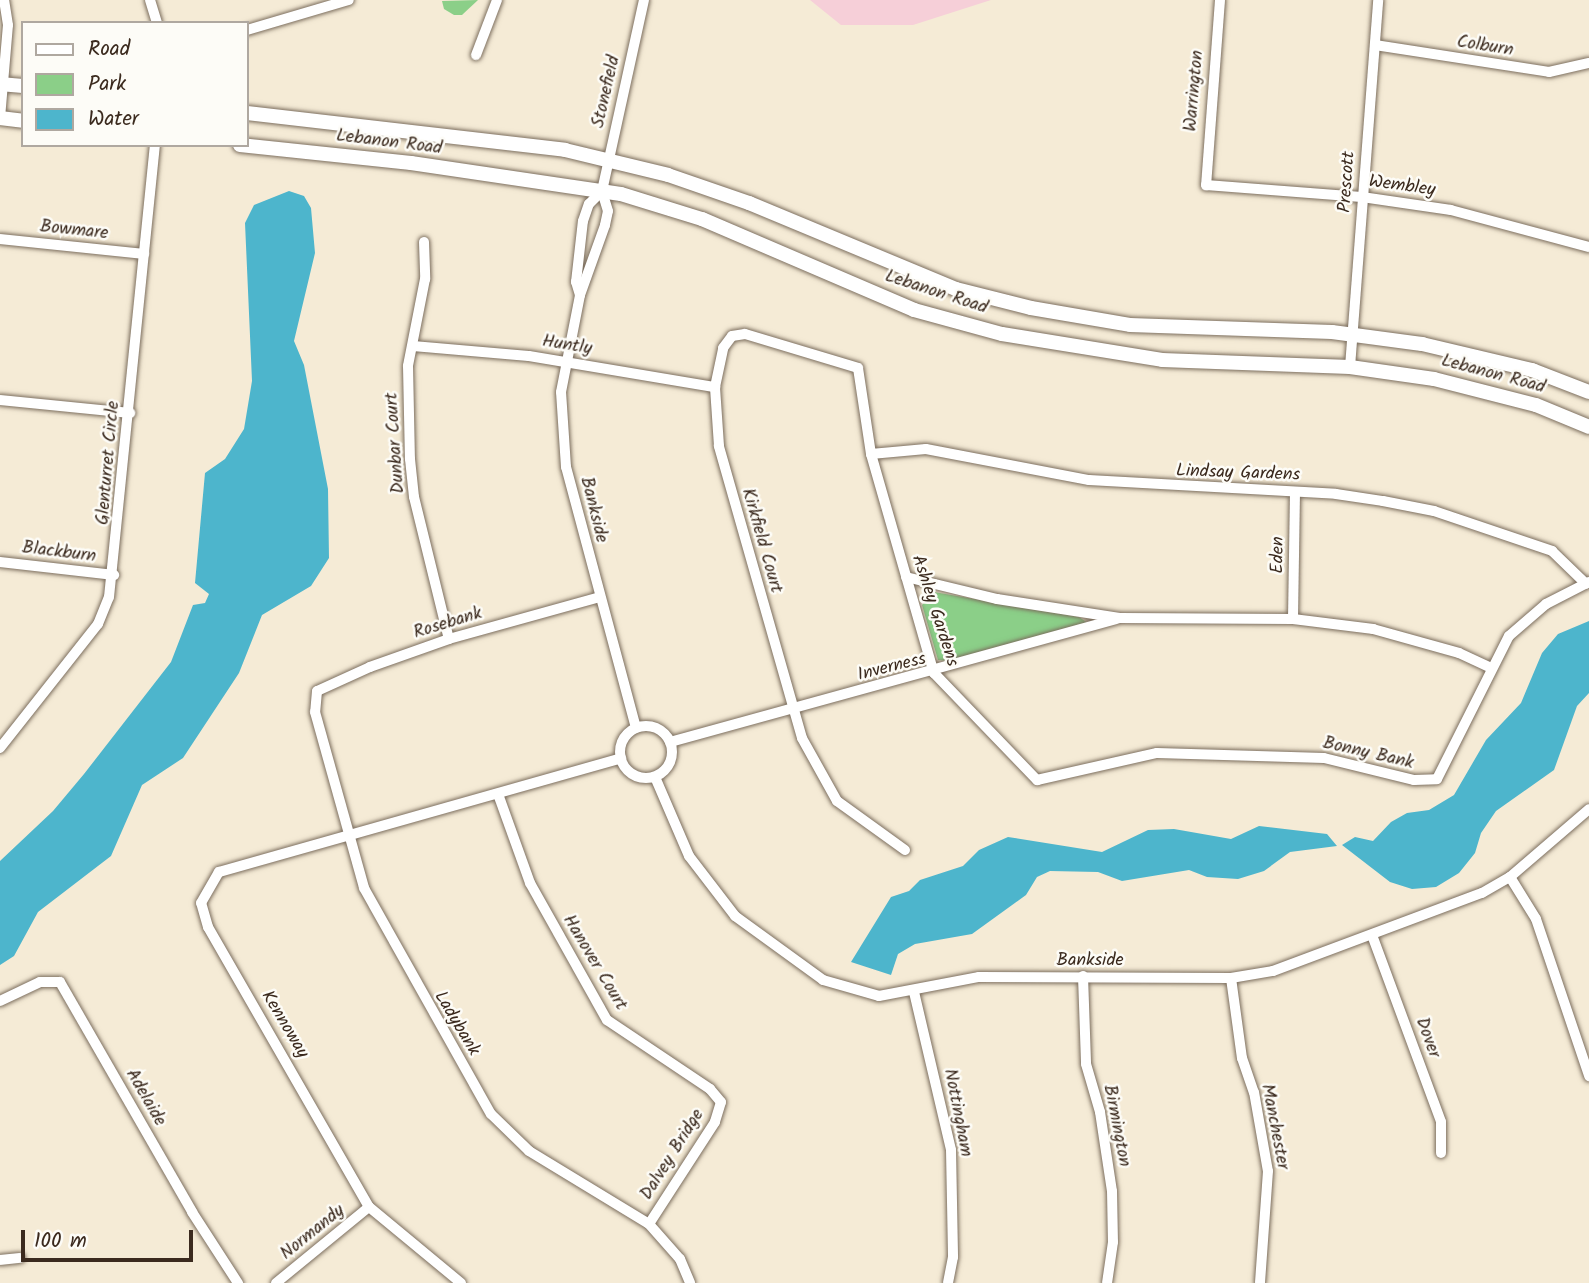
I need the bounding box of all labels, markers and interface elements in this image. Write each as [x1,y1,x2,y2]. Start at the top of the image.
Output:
legend [21,21,248,147]
street label: Colburn [1455,32,1515,62]
text: Road [88,33,130,66]
street label: Warrington [1181,49,1209,133]
street label: Stonefield [588,54,626,130]
text: Park [88,68,126,101]
text: Water [88,103,139,136]
street label: Lebanon Road [335,126,443,160]
street label: Prescott [1335,151,1361,213]
street label: Wembley [1367,172,1437,202]
street label: Bowmare [39,217,109,245]
street label: Lebanon Road [882,266,990,320]
street label: Huntly [541,331,593,361]
street label: Lebanon Road [1439,351,1547,399]
street label: Dunbar Court [382,392,410,494]
street label: Glenturret Circle [93,400,125,526]
street label: Lindsay Gardens [1176,461,1300,487]
street label: Bankside [574,475,612,545]
street label: Kirkfield Court [736,486,786,596]
street label: Eden [1268,536,1290,574]
street label: Blackburn [21,538,97,568]
street label: Ashley Gardens [906,552,962,670]
street label: Rosebank [411,603,485,645]
street label: Inverness [855,649,929,687]
street label: Bonny Bank [1321,733,1415,775]
street label: Hanover Court [557,911,631,1015]
street label: Bankside [1057,950,1123,972]
street label: Kennoway [255,987,313,1063]
street label: Ladybank [428,988,484,1060]
street label: Dover [1410,1015,1444,1061]
street label: Adelaide [120,1066,170,1130]
street label: Nottingham [938,1067,976,1159]
street label: Manchester [1255,1082,1293,1172]
street label: Birmington [1097,1083,1135,1169]
street label: Dalvey Bridge [637,1106,709,1204]
street label: Normandy [277,1201,349,1265]
scale bar [24,1216,196,1260]
text: 100 m [34,1225,87,1258]

